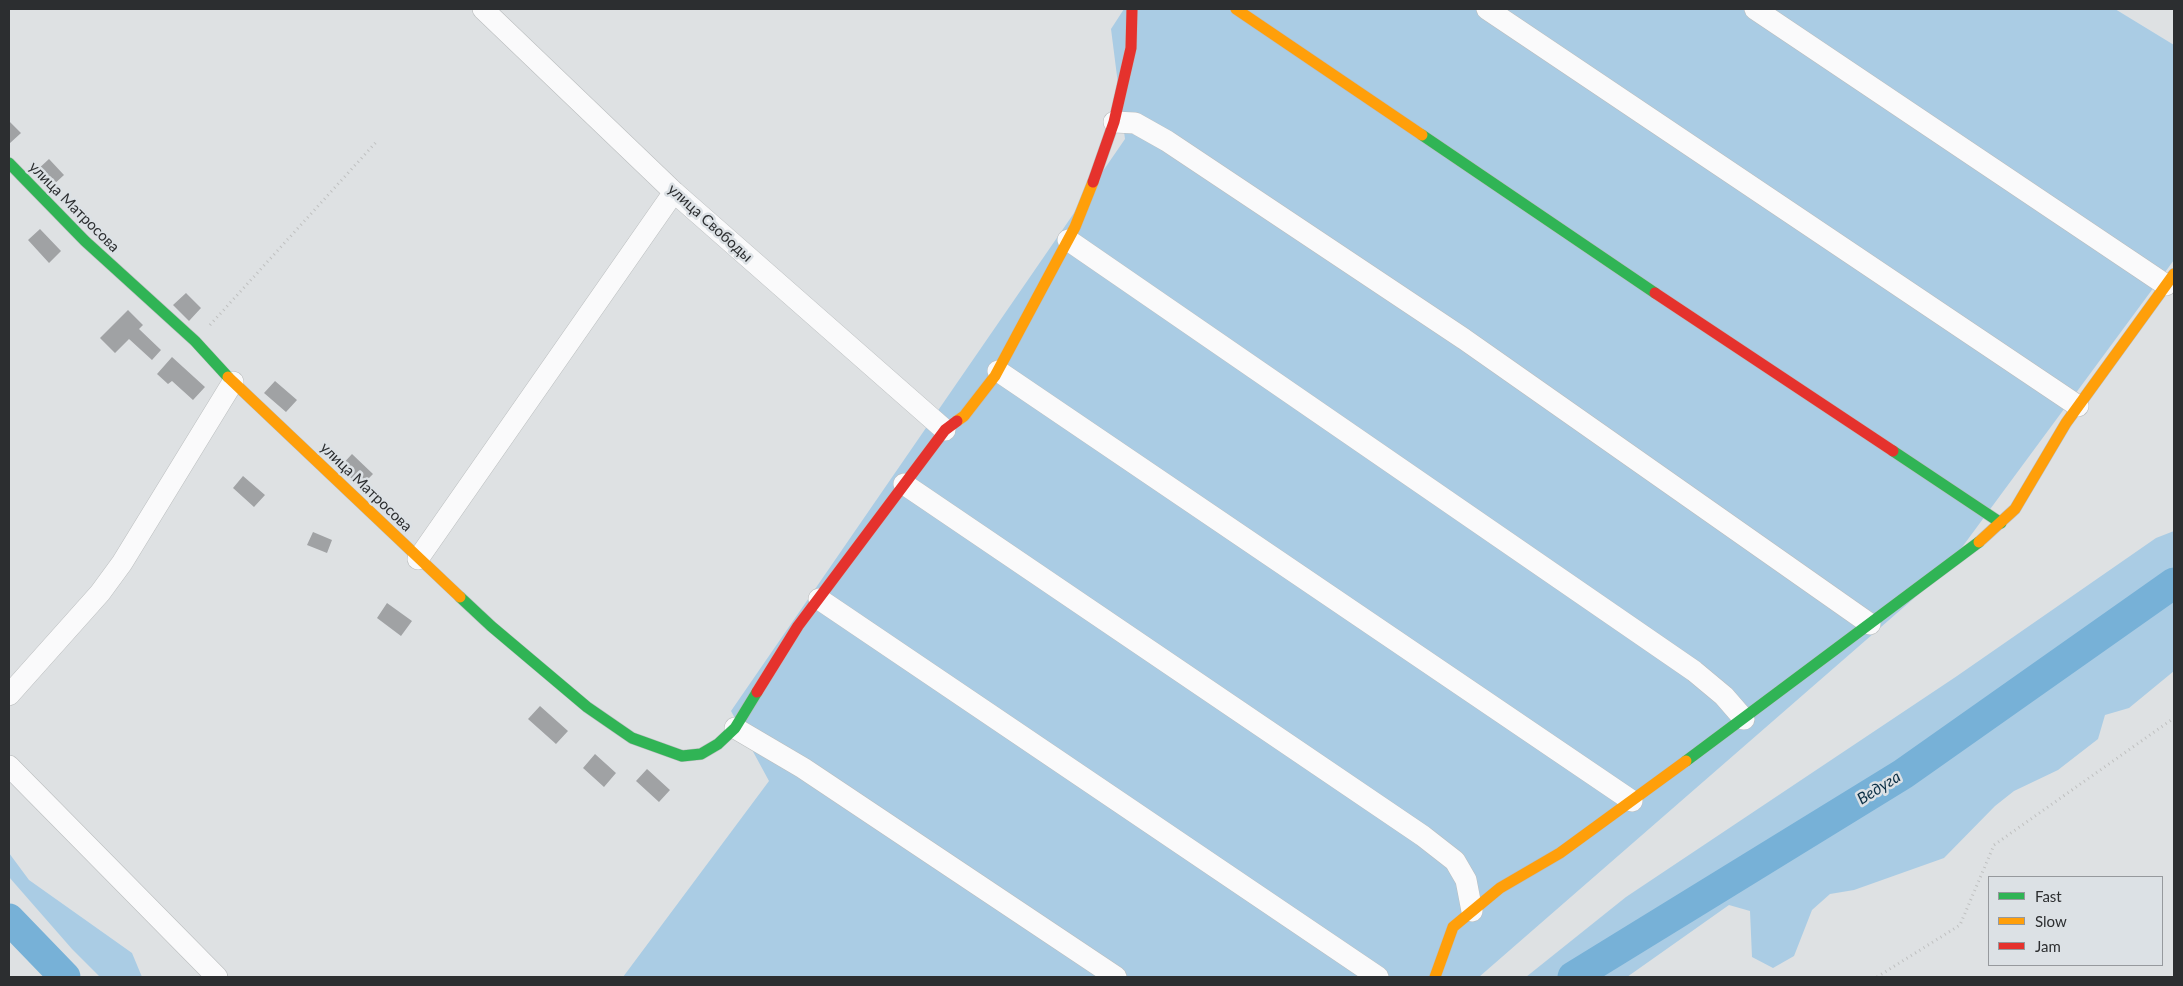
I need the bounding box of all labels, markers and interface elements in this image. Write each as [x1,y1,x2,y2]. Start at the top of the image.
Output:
street label: улица Матросова [25,158,123,256]
street label: улица Свободы [664,180,756,266]
street label: улица Матросова [316,439,416,535]
water label: Ведуга [1854,767,1904,809]
legend [1988,876,2163,966]
text: Fast [2035,887,2062,905]
text: Slow [2035,912,2067,930]
text: Jam [2035,937,2061,955]

